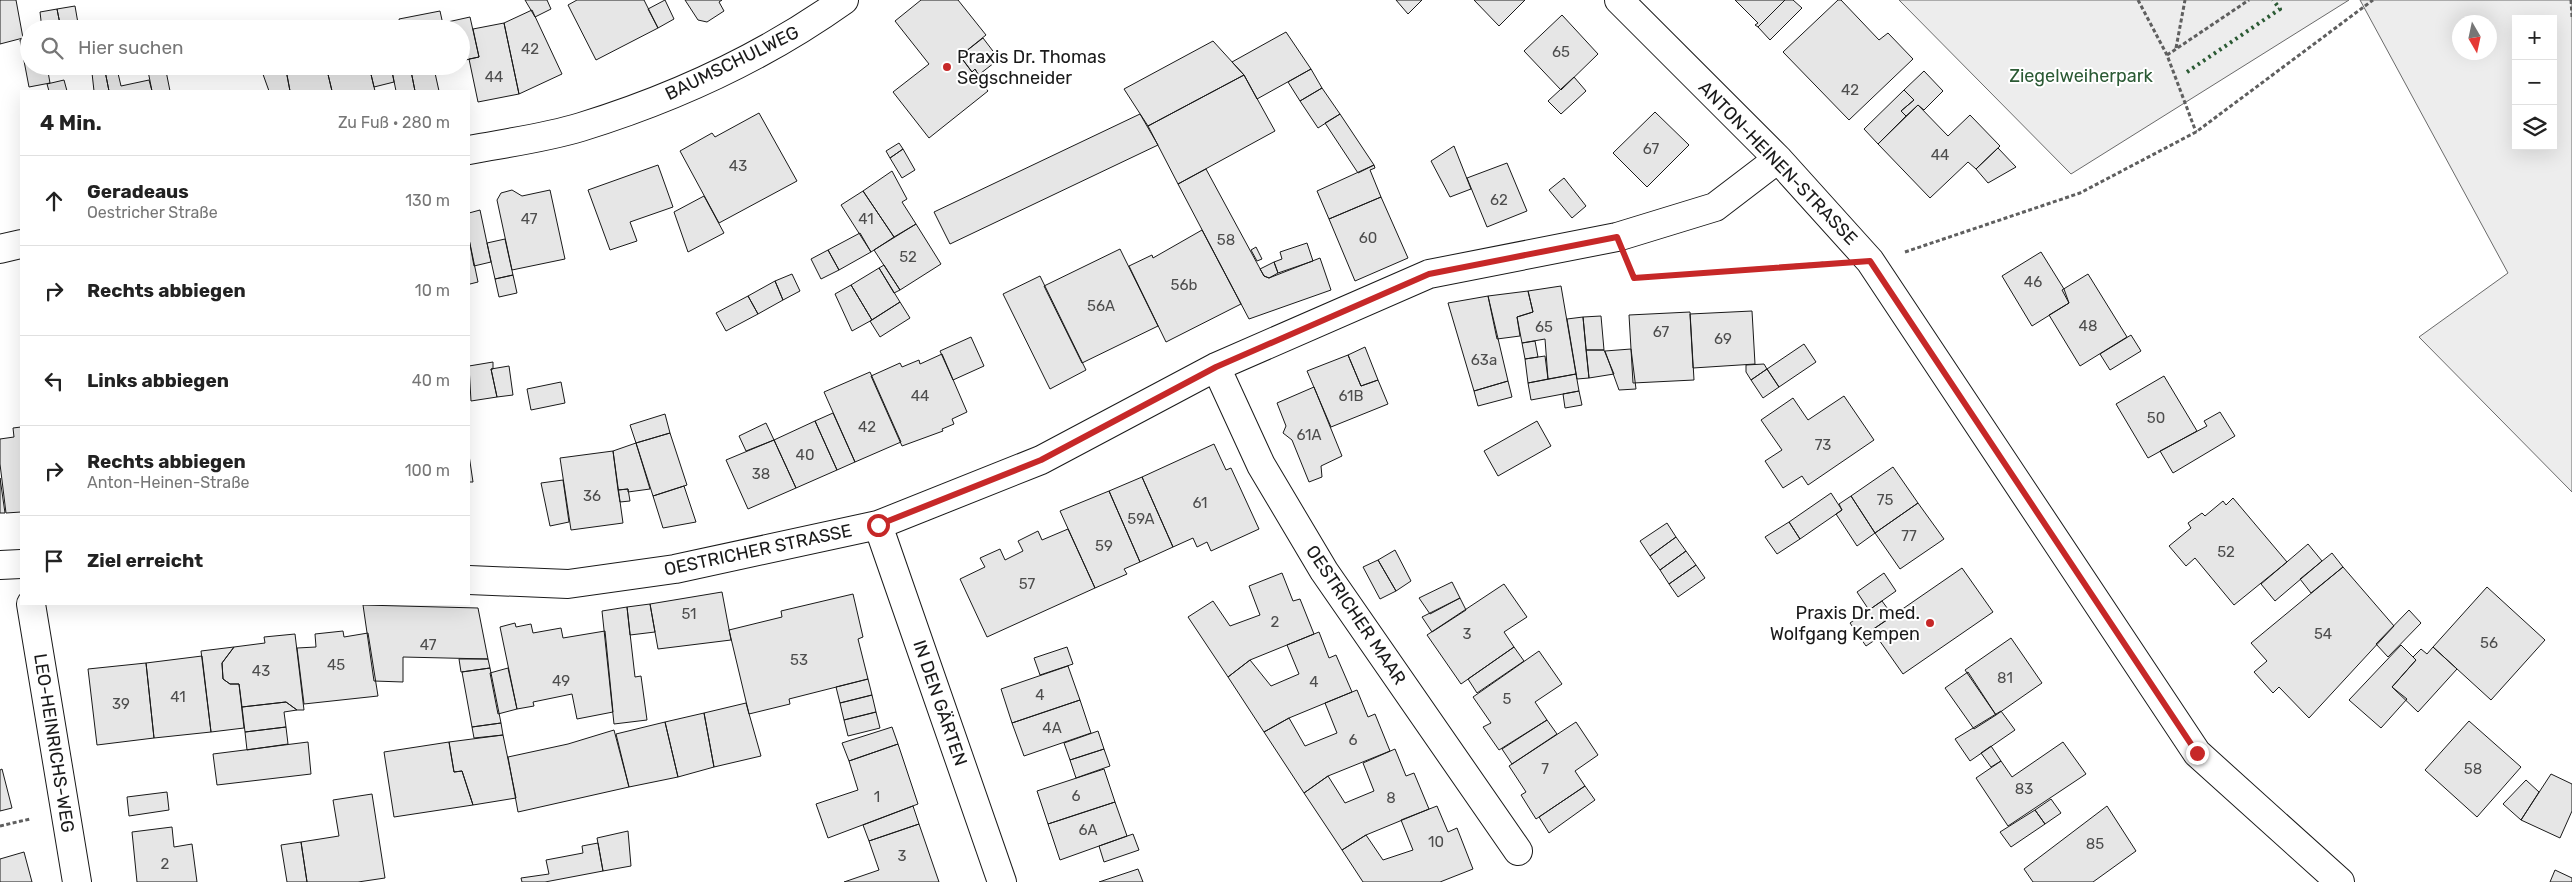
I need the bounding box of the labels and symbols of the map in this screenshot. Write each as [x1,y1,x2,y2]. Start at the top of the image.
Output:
north arrow [2452,15,2497,60]
street label: BAUMSCHULWEG [662,21,802,105]
house number: 42 [521,40,539,58]
house number: 65 [1552,43,1570,61]
place label: Praxis Dr. Thomas Segschneider [957,46,1106,89]
marker: Praxis Dr. Thomas Segschneider [941,61,953,73]
park label: Ziegelweiherpark [2009,65,2154,87]
house number: 44 [485,68,503,86]
street label: ANTON-HEINEN-STRASSE [1694,77,1862,249]
house number: 42 [1841,81,1859,99]
house number: 67 [1643,140,1659,158]
house number: 44 [1931,146,1949,164]
house number: 43 [729,157,747,175]
house number: 62 [1490,191,1508,209]
house number: 47 [521,210,538,228]
house number: 41 [858,210,874,228]
house number: 60 [1359,229,1377,247]
house number: 58 [1217,231,1235,249]
house number: 52 [899,248,917,266]
house number: 46 [2024,273,2042,291]
house number: 56b [1171,276,1198,294]
house number: 56A [1087,297,1115,315]
house number: 48 [2079,317,2097,335]
house number: 65 [1535,318,1553,336]
house number: 67 [1653,323,1669,341]
house number: 69 [1714,330,1732,348]
house number: 63a [1471,351,1497,369]
house number: 44 [911,387,929,405]
house number: 61B [1338,387,1364,405]
house number: 50 [2147,409,2165,427]
house number: 42 [858,418,876,436]
house number: 61A [1296,426,1322,444]
house number: 73 [1815,436,1831,454]
house number: 40 [796,446,814,464]
house number: 38 [752,465,770,483]
house number: 36 [583,487,601,505]
house number: 75 [1877,491,1893,509]
house number: 61 [1192,494,1208,512]
house number: 59A [1127,510,1155,528]
route start [867,514,890,537]
street label: OESTRICHER STRASSE [662,519,854,581]
house number: 77 [1901,527,1917,545]
house number: 59 [1095,537,1113,555]
street label: OESTRICHER MAAR [1301,541,1411,689]
house number: 52 [2217,543,2235,561]
house number: 57 [1019,575,1036,593]
place label: Praxis Dr. med. Wolfgang Kempen [1770,602,1920,645]
house number: 51 [681,605,697,623]
house number: 2 [1271,613,1280,631]
marker: Praxis Dr. med. Wolfgang Kempen [1924,617,1936,629]
house number: 3 [1462,625,1472,643]
house number: 54 [2314,625,2332,643]
house number: 56 [2480,634,2498,652]
house number: 47 [420,636,437,654]
street label: IN DEN GÄRTEN [908,637,972,769]
house number: 53 [790,651,808,669]
street label: LEO-HEINRICHS-WEG [29,652,79,834]
house number: 45 [327,656,345,674]
house number: 43 [252,662,270,680]
house number: 81 [1997,669,2013,687]
house number: 49 [552,672,570,690]
house number: 4 [1309,673,1319,691]
house number: 4 [1035,686,1045,704]
house number: 41 [170,688,186,706]
house number: 5 [1503,690,1512,708]
house number: 39 [112,695,130,713]
house number: 4A [1042,719,1062,737]
house number: 6 [1348,731,1358,749]
route end [2186,742,2209,765]
house number: 7 [1541,760,1549,778]
house number: 58 [2464,760,2482,778]
house number: 83 [2015,780,2033,798]
house number: 6 [1071,787,1081,805]
house number: 1 [874,788,880,806]
house number: 8 [1386,789,1396,807]
house number: 6A [1078,821,1098,839]
house number: 10 [1428,833,1444,851]
house number: 85 [2086,835,2104,853]
house number: 3 [897,847,907,865]
house number: 2 [161,855,170,873]

